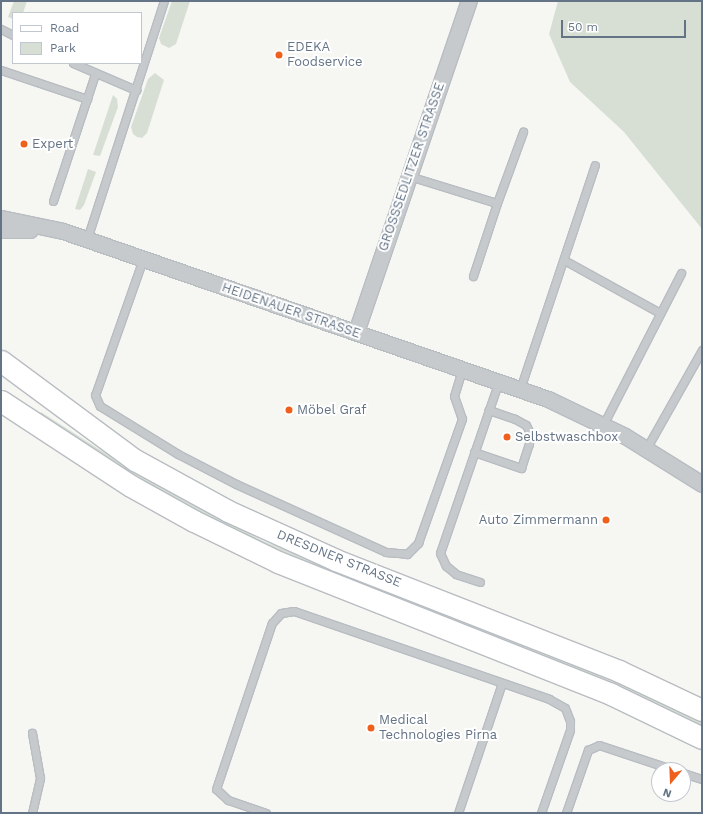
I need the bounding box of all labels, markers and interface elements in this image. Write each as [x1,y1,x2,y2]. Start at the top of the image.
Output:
legend [12,12,142,64]
scale bar [563,12,688,38]
text: 50 m [568,20,598,34]
text: Road [50,21,79,35]
place label: EDEKA Foodservice [287,40,363,71]
text: Park [50,41,76,55]
marker: EDEKA Foodservice [274,50,284,60]
street label: GROSSSEDLITZER STRASSE [376,81,448,253]
place label: Expert [32,136,73,152]
marker: Expert [19,139,29,149]
street label: HEIDENAUER STRASSE [220,280,362,342]
place label: Möbel Graf [297,402,367,418]
marker: Möbel Graf [284,405,294,415]
place label: Selbstwaschbox [515,429,618,445]
marker: Selbstwaschbox [502,432,512,442]
place label: Auto Zimmermann [479,512,598,528]
marker: Auto Zimmermann [601,515,611,525]
street label: DRESDNER STRASSE [275,527,403,591]
place label: Medical Technologies Pirna [379,713,497,744]
marker: Medical Technologies Pirna [366,723,376,733]
north arrow [651,762,691,802]
text: N [661,785,673,800]

